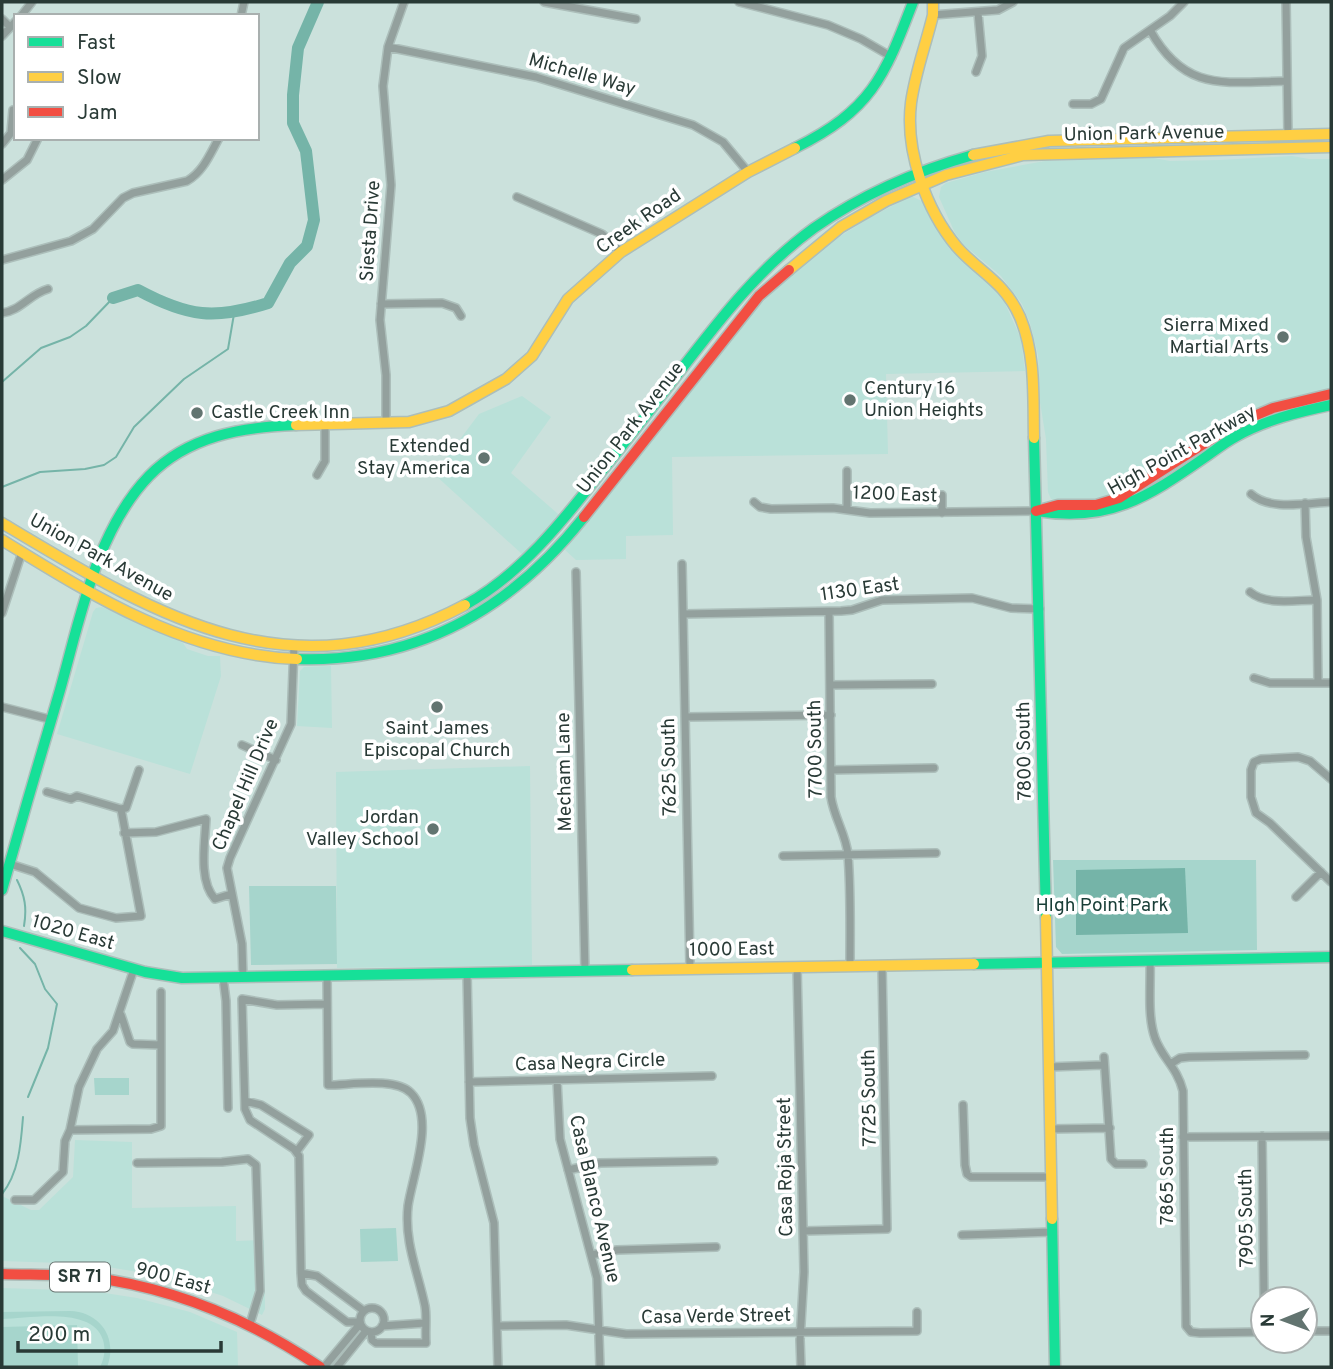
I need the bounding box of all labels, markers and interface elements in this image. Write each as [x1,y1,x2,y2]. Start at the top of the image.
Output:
legend [14,14,259,140]
text: Fast [77,30,116,57]
street label: Michelle Way [526,48,638,102]
text: Slow [77,65,122,92]
text: Jam [77,100,118,127]
street label: Union Park Avenue [1063,121,1225,147]
street label: Siesta Drive [355,180,387,282]
street label: Creek Road [592,184,686,260]
place label: Sierra Mixed Martial Arts [1163,314,1269,360]
marker: Sierra Mixed Martial Arts [1275,329,1291,345]
street label: Union Park Avenue [572,357,690,499]
place label: Century 16 Union Heights [864,377,984,423]
marker: Century 16 Union Heights [842,392,858,408]
street label: High Point Parkway [1104,400,1260,502]
place label: Castle Creek Inn [211,401,350,425]
marker: Castle Creek Inn [189,405,205,421]
place label: Extended Stay America [357,435,470,481]
marker: Extended Stay America [476,450,492,466]
street label: 1200 East [852,482,938,508]
street label: Union Park Avenue [25,509,177,607]
street label: 1130 East [819,573,901,607]
marker: Saint James Episcopal Church [429,699,445,715]
street label: 7700 South [803,700,829,798]
street label: 7800 South [1012,701,1038,801]
street label: Mecham Lane [552,712,578,832]
street label: Chapel Hill Drive [207,715,285,855]
place label: Saint James Episcopal Church [363,717,511,763]
street label: 7625 South [657,718,683,816]
place label: Jordan Valley School [306,806,419,852]
marker: Jordan Valley School [425,821,441,837]
park label: HIgh Point Park [1035,894,1169,918]
street label: 1020 East [29,910,117,956]
street label: 1000 East [689,937,775,963]
street label: Casa Negra Circle [514,1048,666,1078]
street label: 7725 South [857,1049,883,1147]
street label: Casa Roja Street [773,1097,799,1237]
street label: Casa Blanco Avenue [563,1113,625,1285]
street label: 7865 South [1156,1127,1180,1225]
street label: 7905 South [1234,1168,1260,1268]
street label: 900 East [133,1257,213,1301]
road number: SR 71 [50,1262,110,1292]
north arrow [1249,1285,1319,1355]
street label: Casa Verde Street [641,1304,791,1330]
scale bar [18,1310,220,1354]
text: N [1257,1313,1281,1327]
text: 200 m [28,1322,90,1349]

